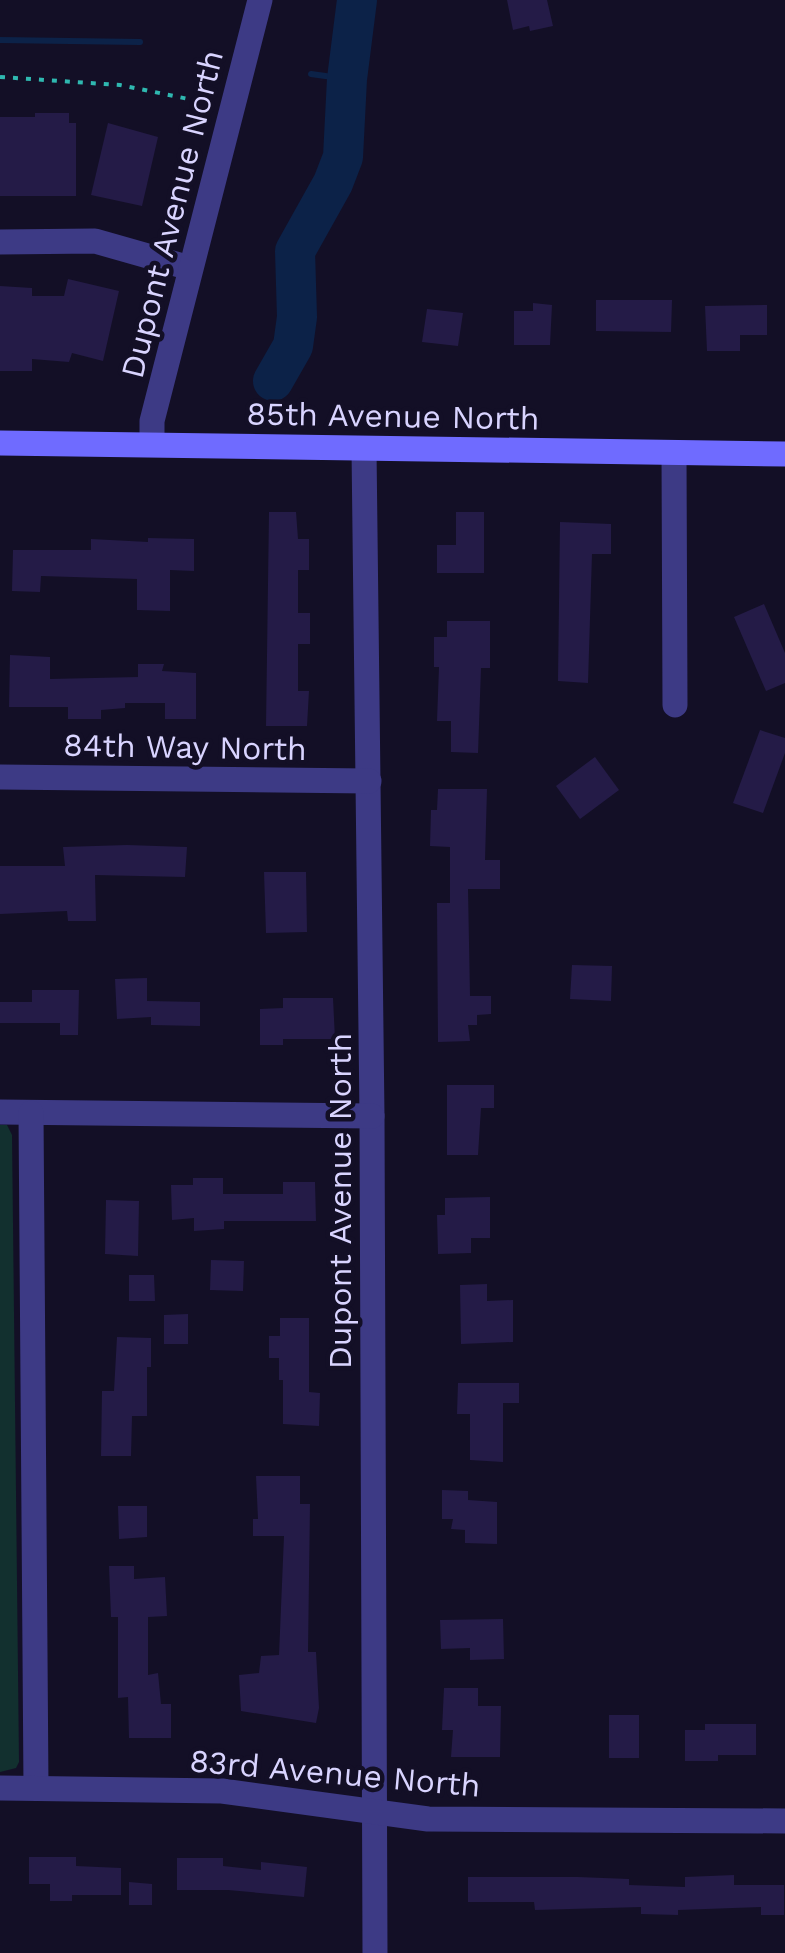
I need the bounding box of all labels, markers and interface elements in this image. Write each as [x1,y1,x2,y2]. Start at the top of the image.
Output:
street label: Dupont Avenue North [113,46,231,382]
street label: 85th Avenue North [246,394,540,438]
street label: 84th Way North [63,726,307,768]
street label: Dupont Avenue North [321,1033,359,1369]
street label: 83rd Avenue North [188,1741,482,1805]

